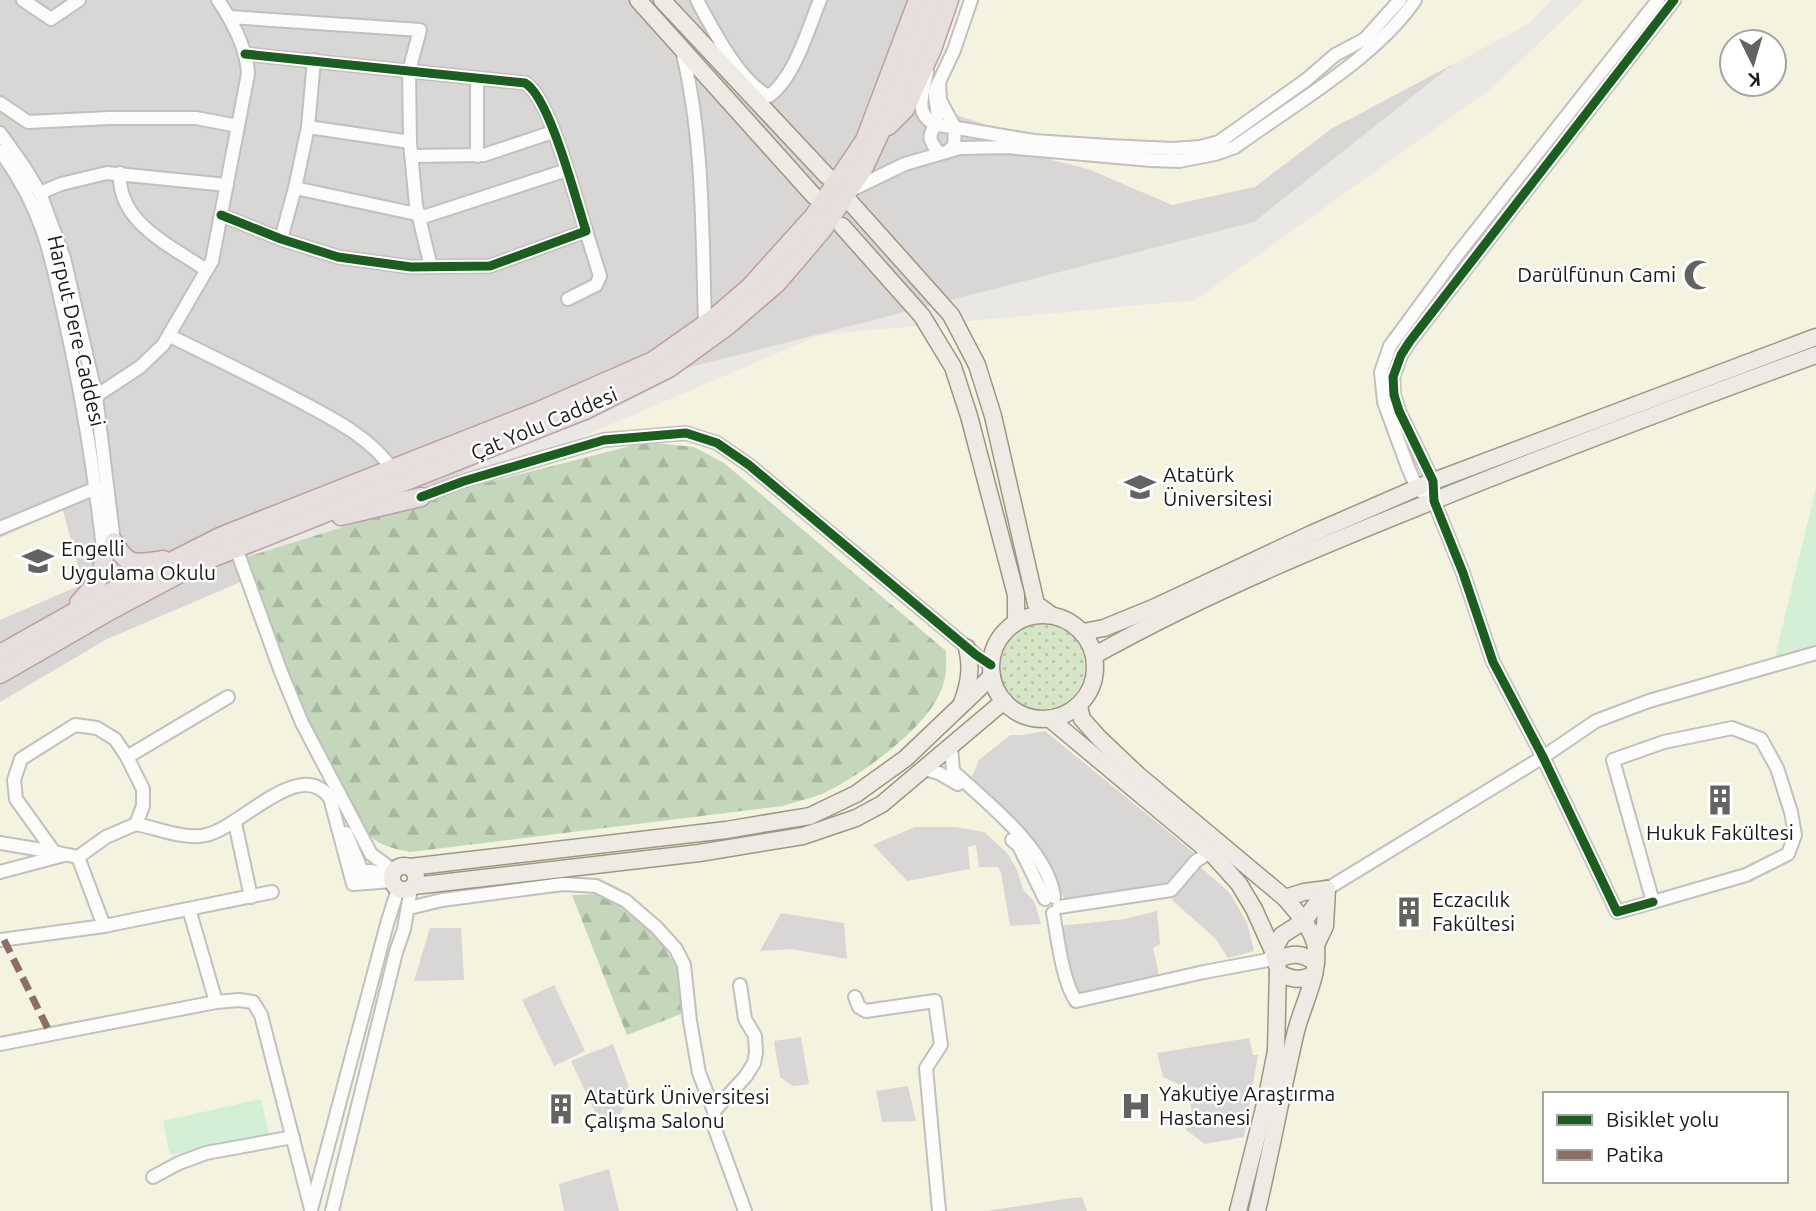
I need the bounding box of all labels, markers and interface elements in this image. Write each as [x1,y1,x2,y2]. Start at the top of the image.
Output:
north arrow [1718,28,1788,98]
text: K [1747,68,1762,91]
street label: Harput Dere Caddesi [43,233,111,429]
mosque icon: Darülfünun Cami [1682,258,1716,292]
place label: Darülfünun Cami [1517,262,1676,286]
street label: Çat Yolu Caddesi [467,381,620,465]
place label: Atatürk Üniversitesi [1163,462,1272,510]
school or university icon: Atatürk Üniversitesi [1123,470,1157,504]
place label: Engelli Uygulama Okulu [61,536,216,584]
school or university icon: Engelli Uygulama Okulu [21,544,55,578]
building icon: Hukuk Fakültesi [1703,783,1737,817]
place label: Hukuk Fakültesi [1646,820,1794,844]
place label: Eczacılık Fakültesi [1432,887,1515,935]
building icon: Eczacılık Fakültesi [1392,895,1426,929]
place label: Yakutiye Araştırma Hastanesi [1159,1081,1335,1129]
place label: Atatürk Üniversitesi Çalışma Salonu [584,1084,770,1132]
hospital icon: Yakutiye Araştırma Hastanesi [1119,1089,1153,1123]
building icon: Atatürk Üniversitesi Çalışma Salonu [544,1092,578,1126]
legend [1543,1092,1788,1183]
text: Bisiklet yolu [1606,1107,1719,1131]
text: Patika [1606,1142,1664,1166]

